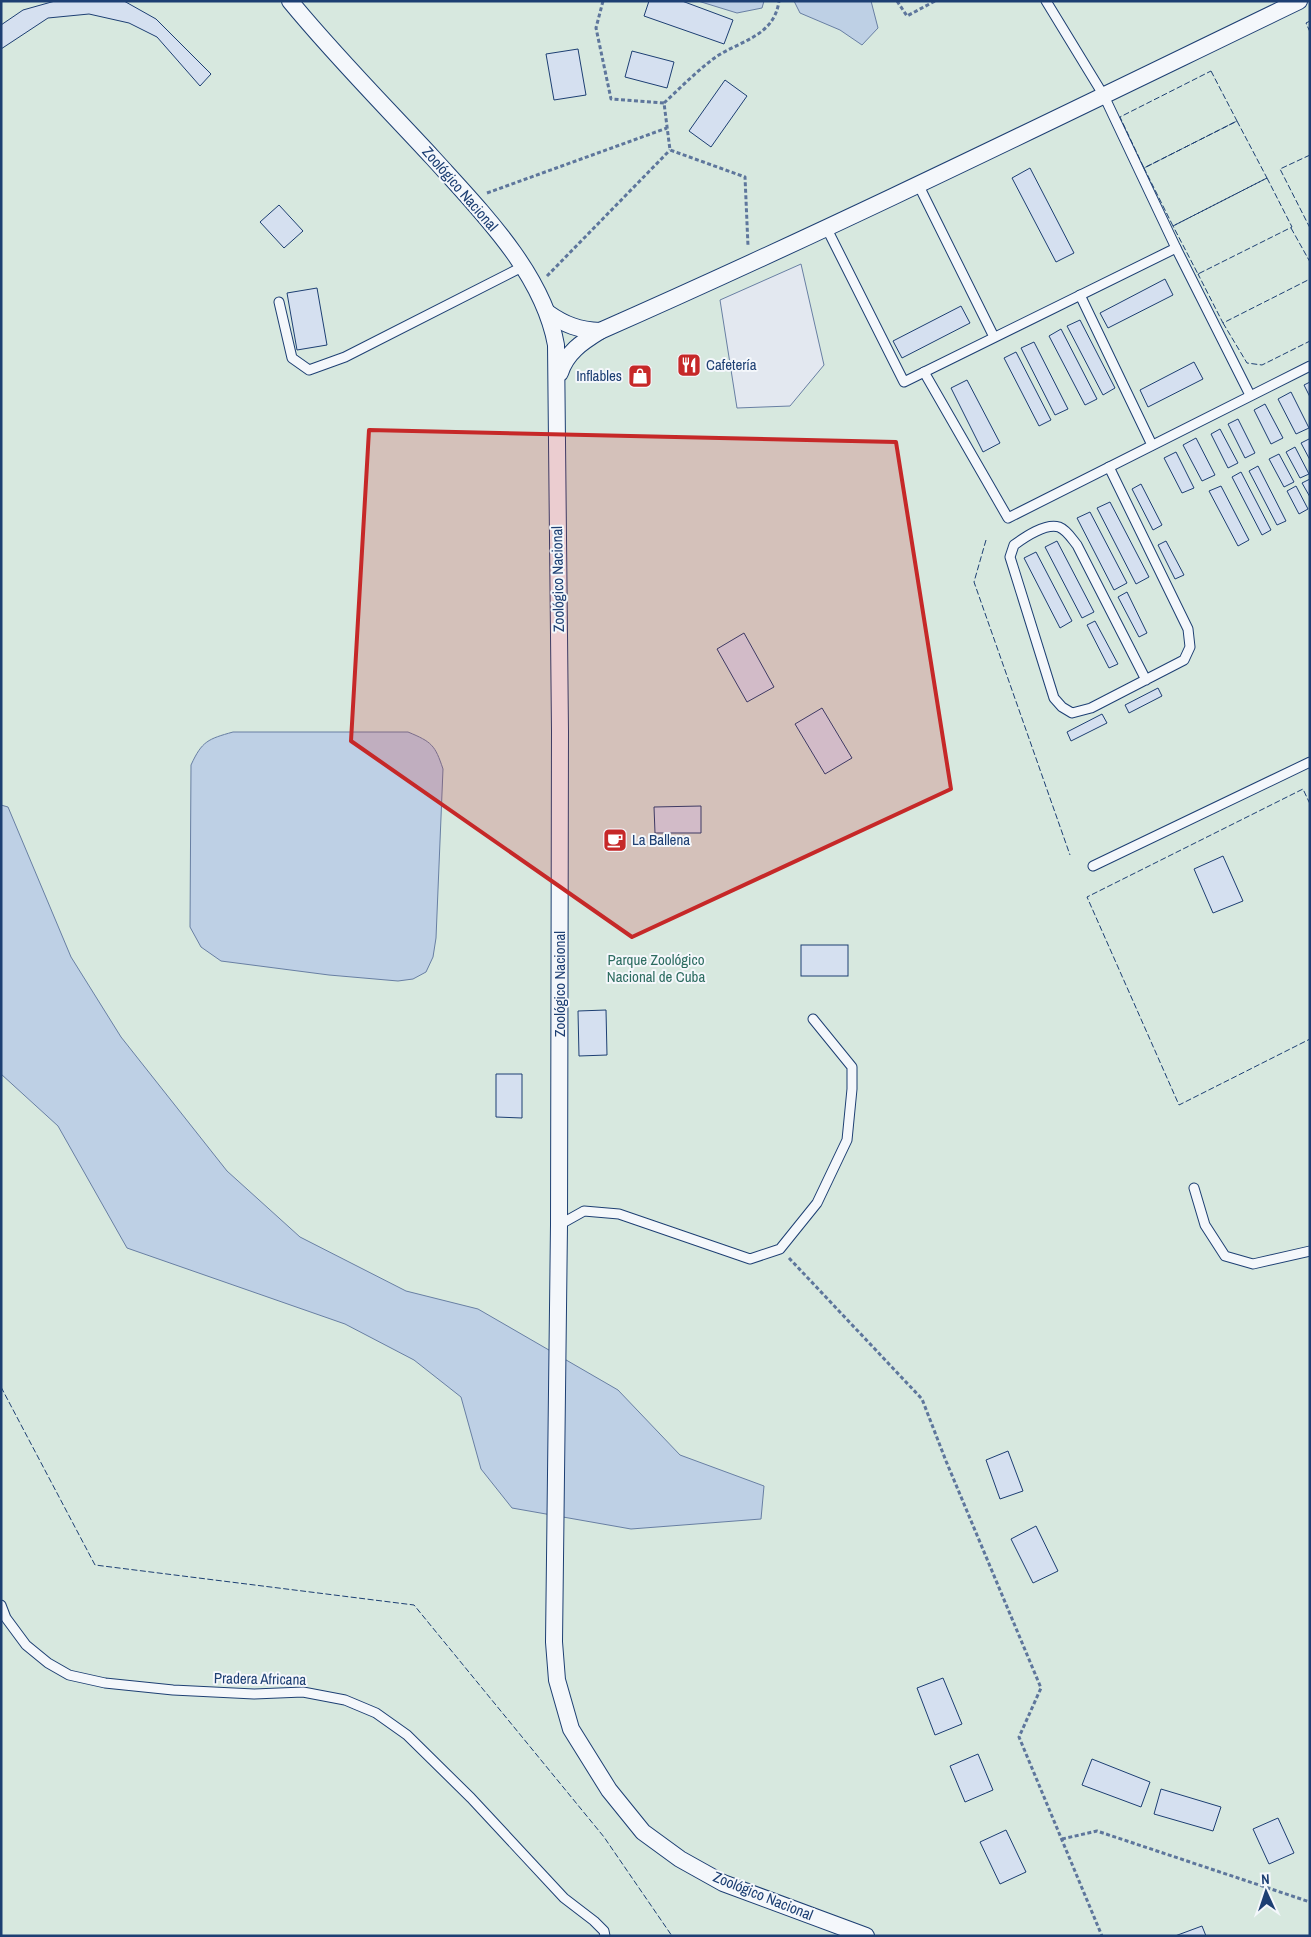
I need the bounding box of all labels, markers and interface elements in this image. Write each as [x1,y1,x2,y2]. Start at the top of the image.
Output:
street label: Zoológico Nacional [418,142,503,236]
restaurant icon: Cafetería [676,352,702,378]
place label: Cafetería [706,354,757,375]
shop icon: Inflables [627,363,653,389]
place label: Inflables [576,365,622,386]
street label: Zoológico Nacional [546,526,569,632]
cafe icon: La Ballena [602,827,628,853]
place label: La Ballena [632,829,690,850]
street label: Zoológico Nacional [549,931,570,1037]
park label: Parque Zoológico Nacional de Cuba [607,949,705,987]
street label: Pradera Africana [214,1667,306,1690]
street label: Zoológico Nacional [710,1866,816,1925]
north arrow [1241,1867,1291,1917]
text: N [1261,1870,1270,1888]

